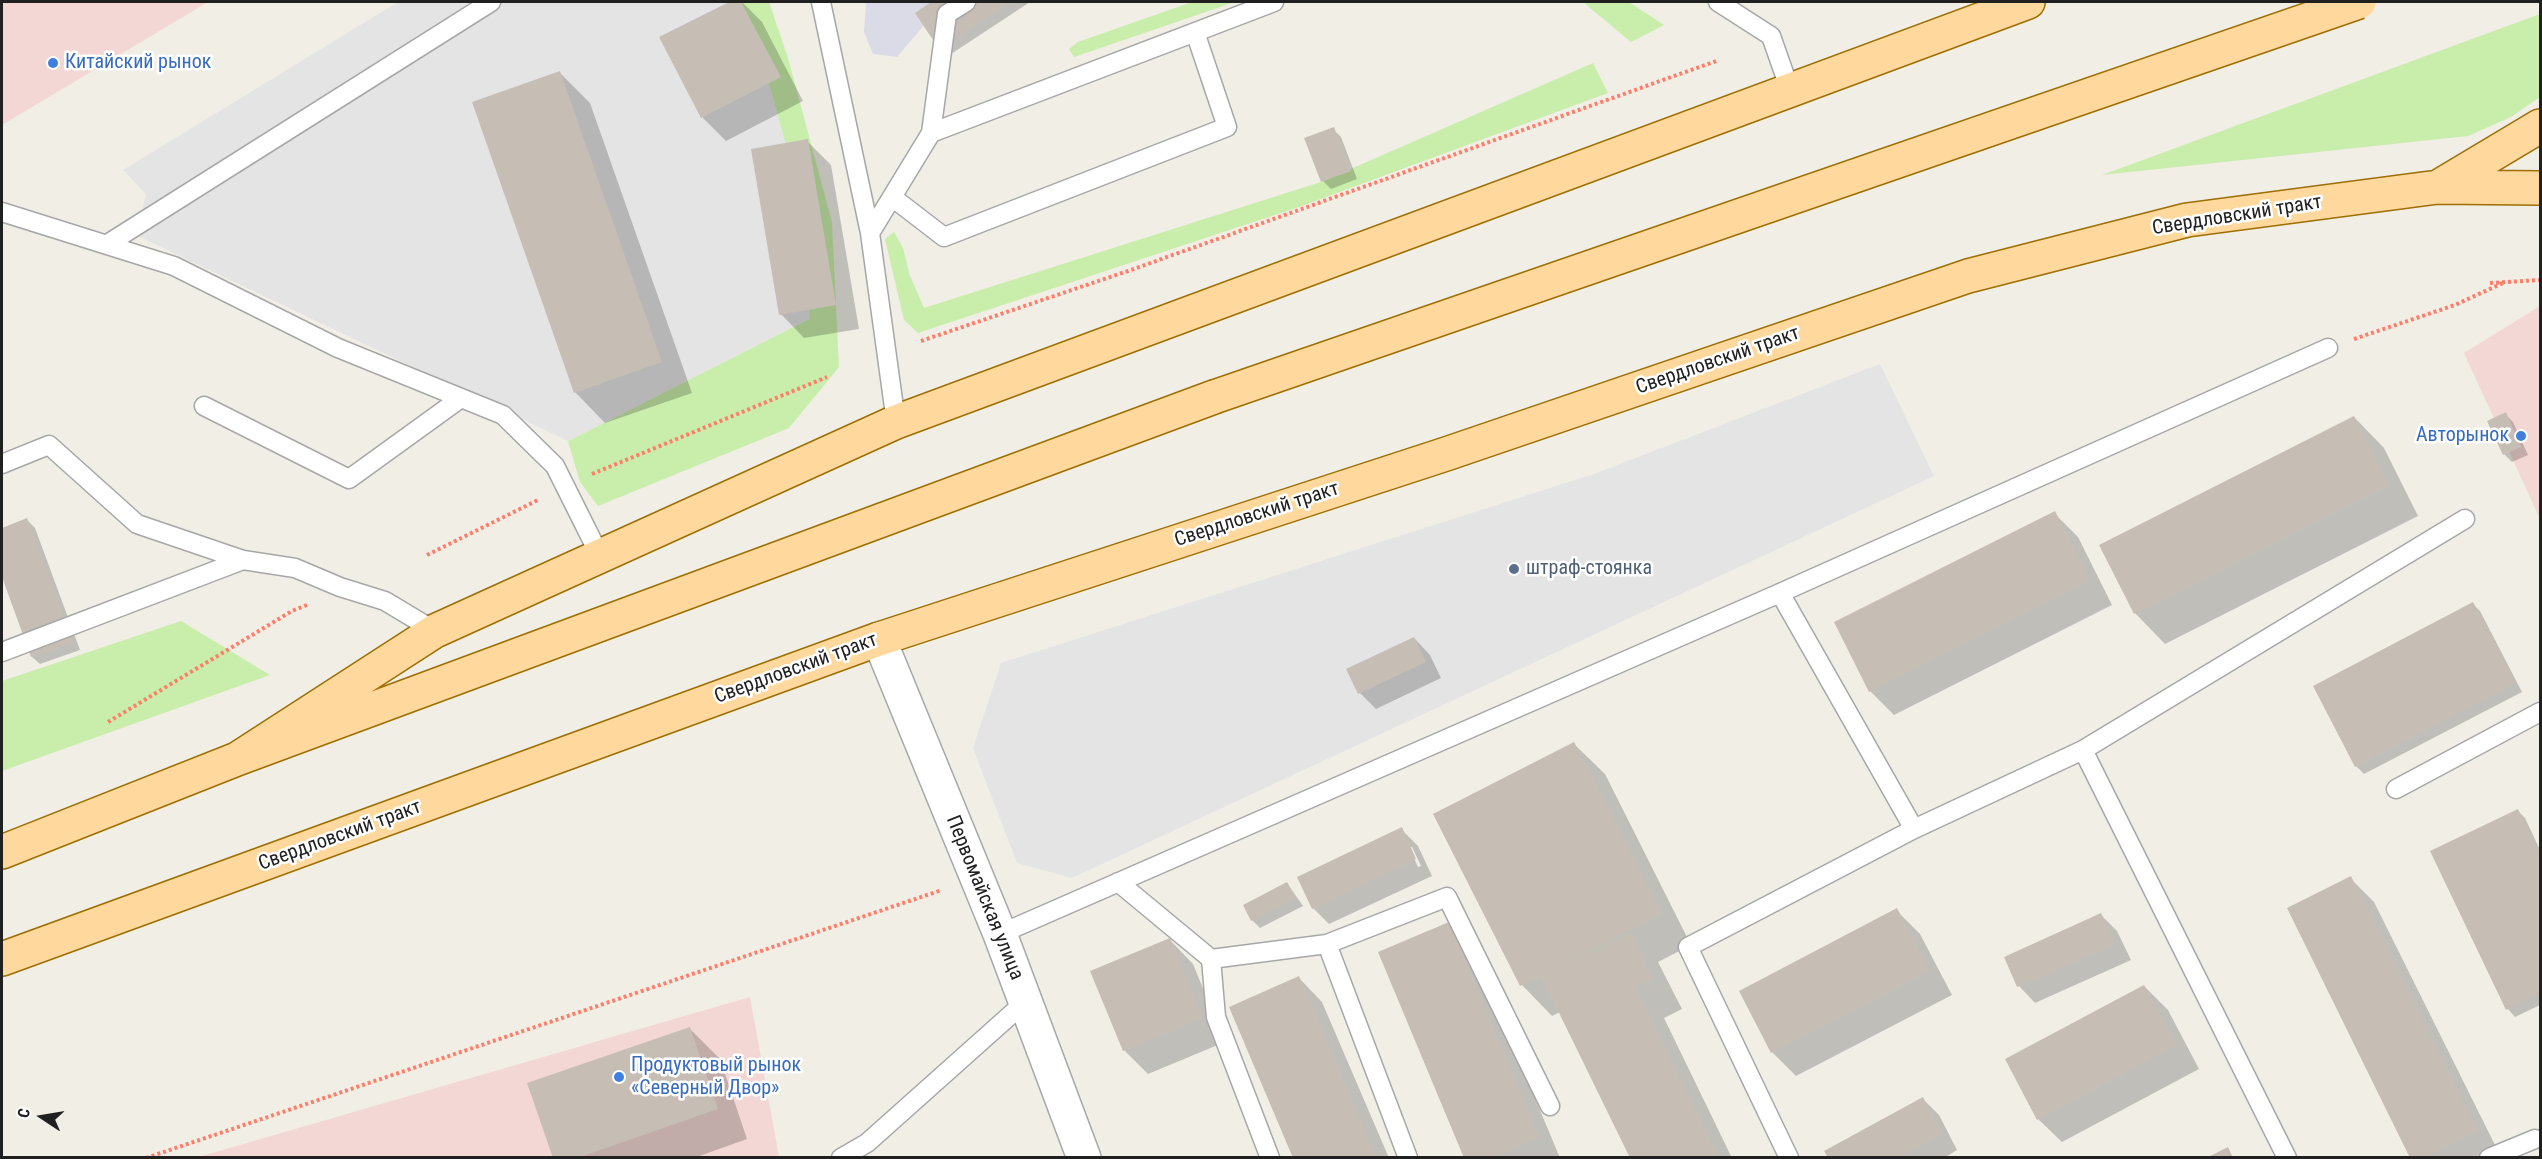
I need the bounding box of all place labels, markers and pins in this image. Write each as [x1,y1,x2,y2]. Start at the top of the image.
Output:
place label: Китайский рынок [65,51,211,75]
marker: Китайский рынок [46,56,60,70]
place label: Авторынок [2416,424,2509,448]
marker: Авторынок [2514,429,2528,443]
place label: штраф-стоянка [1526,557,1652,581]
marker: штраф-стоянка [1507,562,1521,576]
place label: Продуктовый рынок «Северный Двор» [631,1054,801,1101]
marker: Продуктовый рынок «Северный Двор» [612,1070,626,1084]

